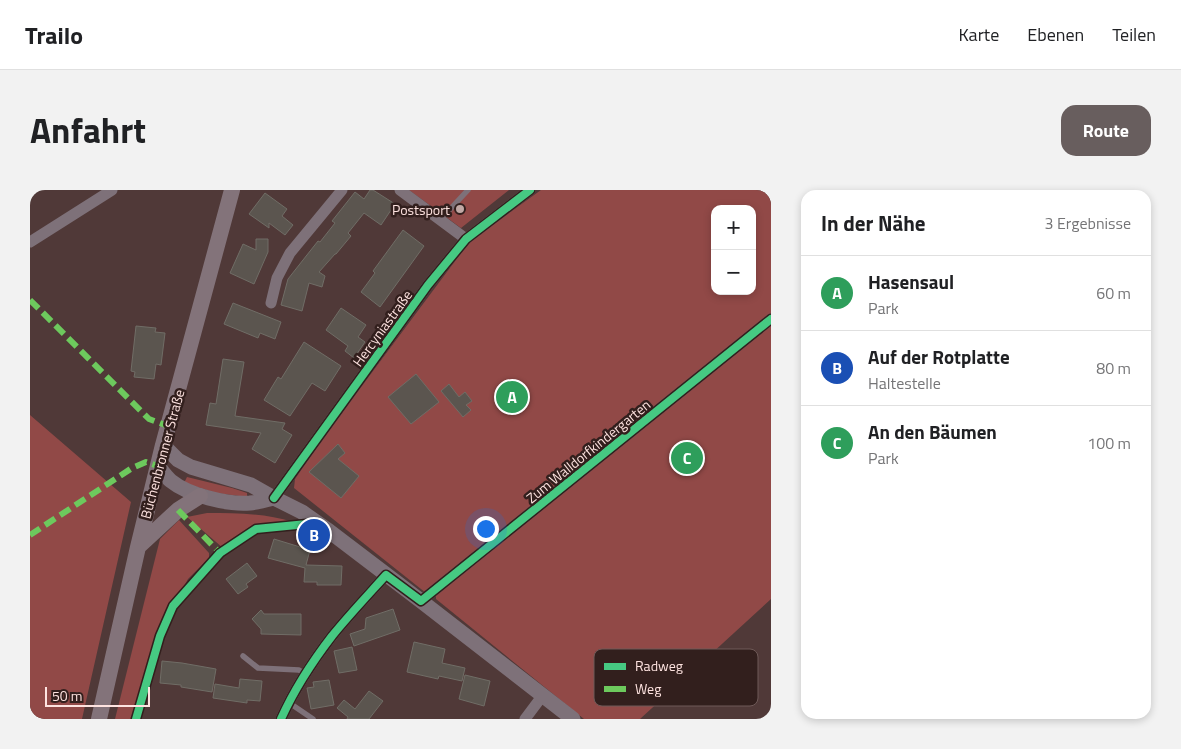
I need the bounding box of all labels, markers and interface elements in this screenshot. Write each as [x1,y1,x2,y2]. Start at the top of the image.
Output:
text: Trailo [25,17,83,53]
text: Karte [958,21,999,48]
text: Ebenen [1027,21,1084,48]
text: Teilen [1112,21,1156,48]
text: Anfahrt [30,103,146,157]
button: Route [1061,105,1151,156]
place label: Postsport [392,199,450,220]
marker: Postsport [454,203,466,215]
map controls [711,205,756,295]
button: + [711,205,756,250]
text: In der Nähe [821,207,926,239]
text: 3 Ergebnisse [1044,211,1131,235]
button: − [711,250,756,295]
text: Hasensaul [868,267,954,296]
text: A [832,281,842,305]
text: 60 m [1096,281,1131,305]
street label: Hercyniastraße [347,285,417,371]
text: Park [868,296,899,320]
text: Auf der Rotplatte [868,342,1010,371]
text: B [832,356,842,380]
text: 80 m [1096,356,1131,380]
text: Haltestelle [868,371,941,395]
pin: A [496,378,528,416]
street label: Büchenbronner Straße [135,387,189,521]
street label: Zum Walldorfkindergarten [521,394,655,508]
text: An den Bäumen [868,417,997,446]
text: C [833,431,841,455]
text: 100 m [1087,431,1131,455]
pin: C [671,439,703,477]
text: Park [868,446,899,470]
pin: B [298,516,330,554]
your location [473,516,499,542]
legend [594,649,758,706]
text: Radweg [635,655,683,676]
text: Weg [635,678,661,699]
scale bar [45,684,150,707]
text: 50 m [52,685,82,706]

